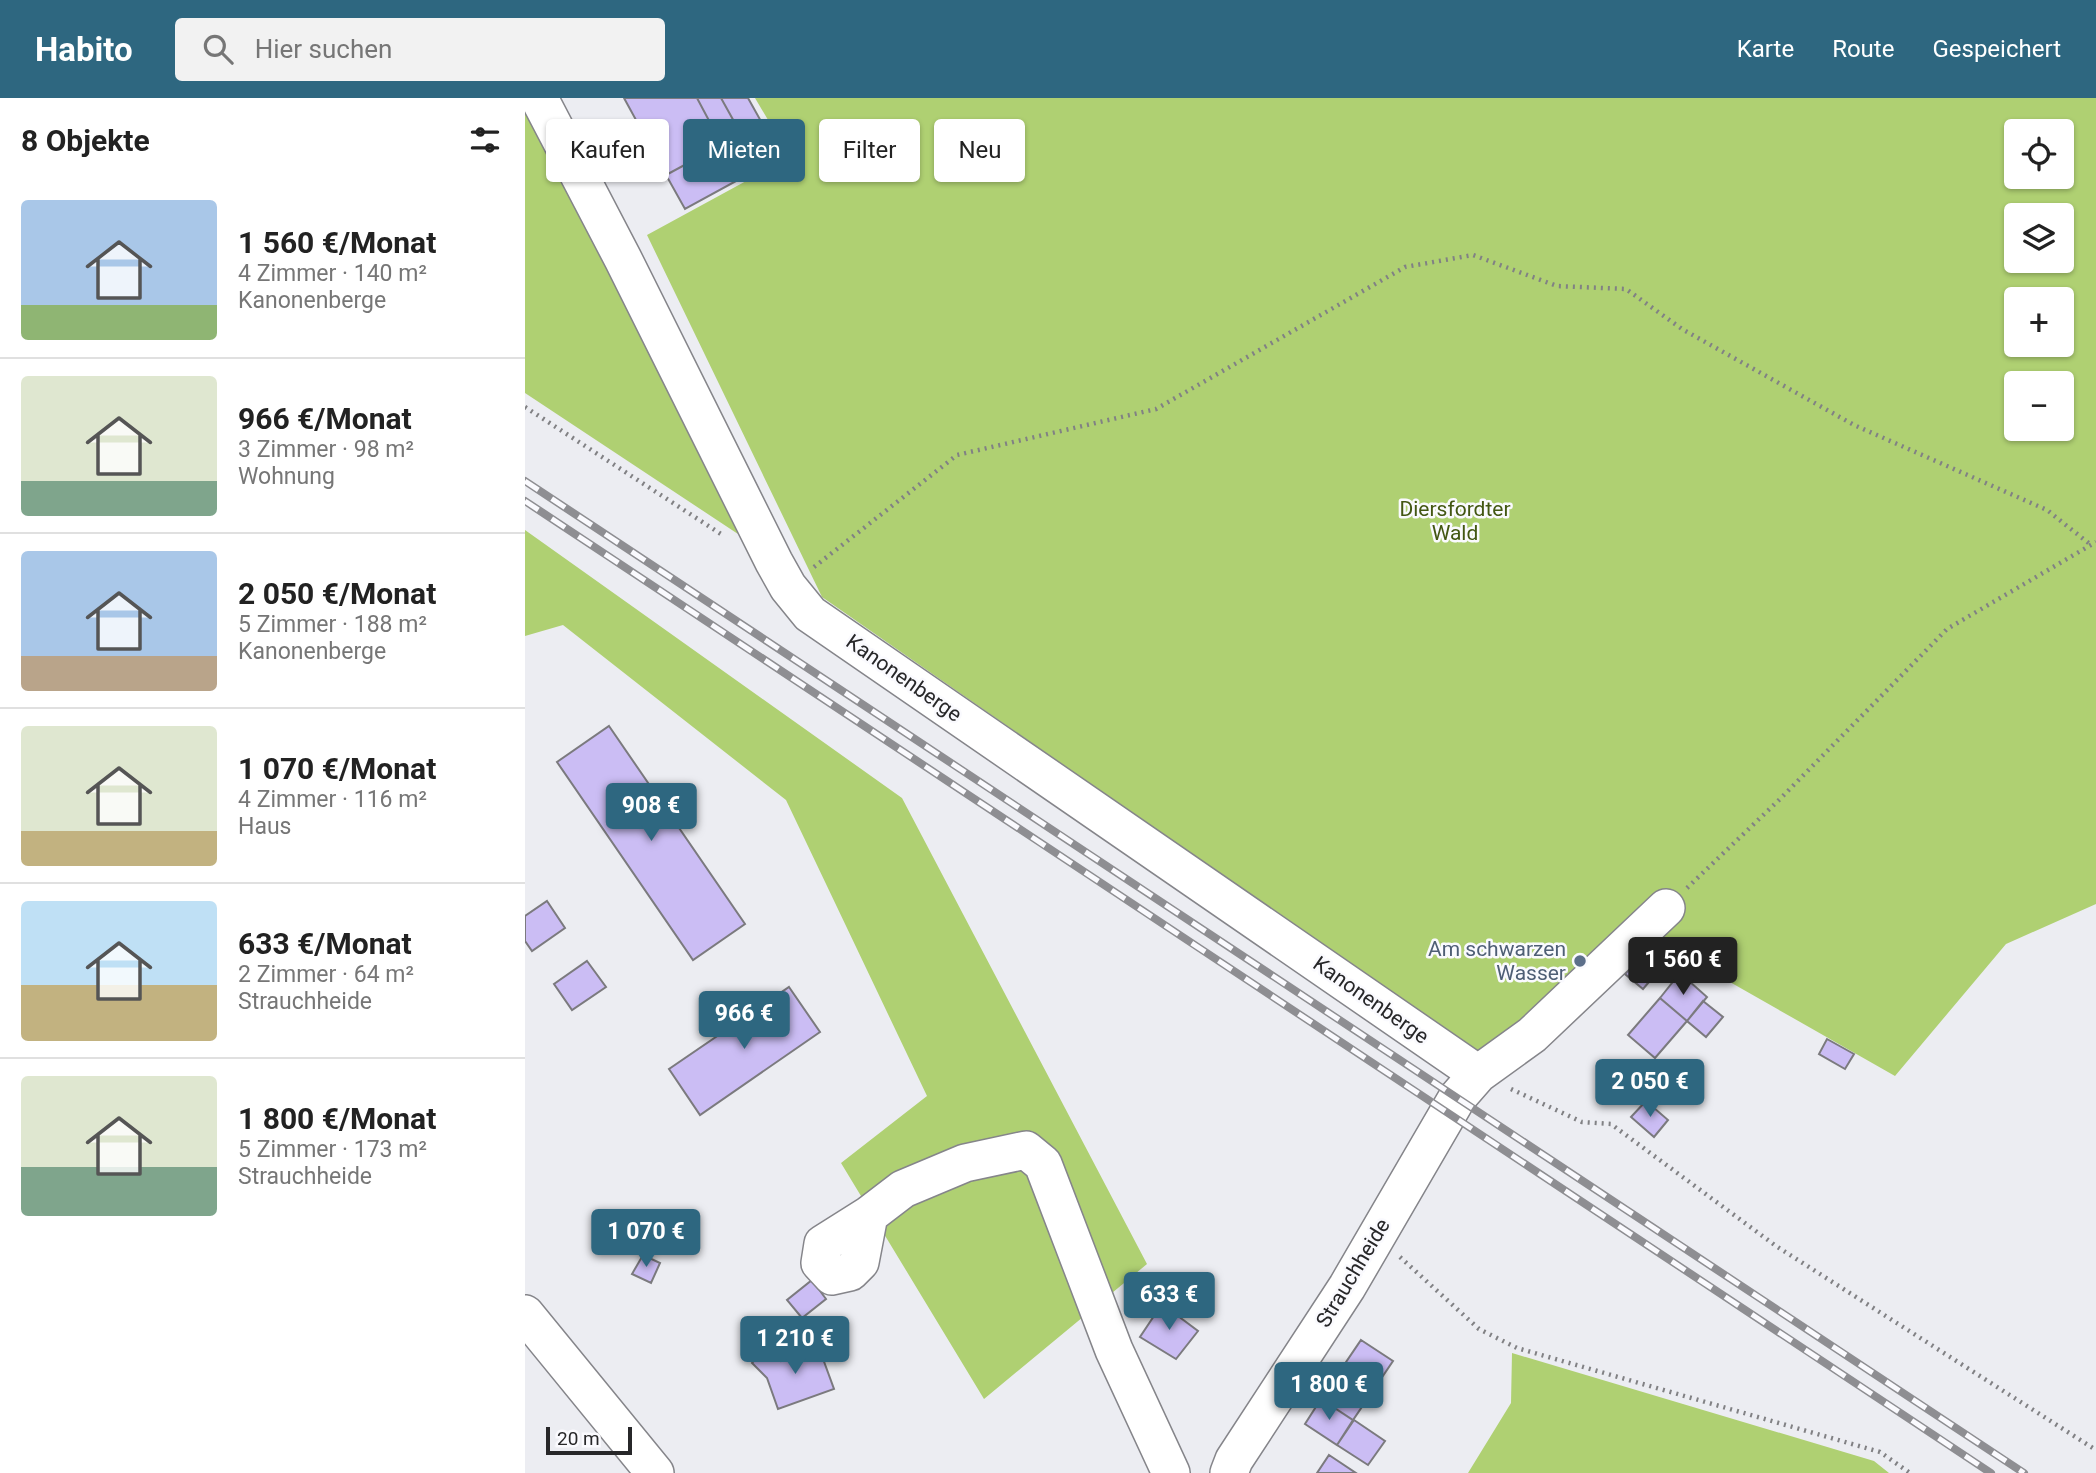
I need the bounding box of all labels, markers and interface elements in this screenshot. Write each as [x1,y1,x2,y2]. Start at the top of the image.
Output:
search box [175,18,665,81]
text: Habito [35,30,133,69]
icon: search [199,30,237,68]
text: Hier suchen [255,34,392,64]
text: Karte [1737,35,1794,63]
text: Route [1832,35,1894,63]
text: Gespeichert [1932,35,2061,63]
chip: Kaufen [546,119,669,182]
chip: Mieten [683,119,805,182]
chip: Filter [819,119,920,182]
chip: Neu [934,119,1025,182]
map controls [2004,119,2074,441]
button: locate [2004,119,2074,189]
icon: filters [466,121,504,159]
text: 8 Objekte [21,123,150,158]
button: layers [2004,203,2074,273]
text: 1 560 €/Monat [238,225,436,260]
icon: home [77,228,161,312]
text: 4 Zimmer · 140 m² [238,260,427,287]
text: Kanonenberge [238,287,386,314]
button: + [2004,287,2074,357]
button: − [2004,371,2074,441]
text: 966 €/Monat [238,401,412,436]
icon: home [77,404,161,488]
text: 3 Zimmer · 98 m² [238,436,414,463]
text: Wohnung [238,463,335,490]
park label: Diersfordter Wald [1399,497,1511,545]
text: 2 050 €/Monat [238,576,436,611]
icon: home [77,579,161,663]
text: 5 Zimmer · 188 m² [238,611,427,638]
street label: Kanonenberge [842,629,966,727]
text: Kanonenberge [238,638,386,665]
text: 1 070 €/Monat [238,751,436,786]
icon: home [77,754,161,838]
pin: 908 € [602,784,700,843]
text: 4 Zimmer · 116 m² [238,786,427,813]
text: 908 € [622,792,680,819]
text: Haus [238,813,291,840]
text: 633 €/Monat [238,926,412,961]
icon: home [77,929,161,1013]
place label: Am schwarzen Wasser [1428,937,1566,985]
pin: 1 560 € [1618,937,1748,997]
text: 1 560 € [1644,946,1722,973]
street label: Kanonenberge [1309,951,1433,1049]
marker: Am schwarzen Wasser [1572,953,1588,969]
text: 2 Zimmer · 64 m² [238,961,414,988]
text: Strauchheide [238,988,372,1015]
pin: 966 € [695,992,793,1051]
text: 966 € [715,1000,773,1027]
pin: 2 050 € [1585,1060,1715,1119]
text: 2 050 € [1611,1068,1689,1095]
text: 1 800 €/Monat [238,1101,436,1136]
icon: home [77,1104,161,1188]
text: 5 Zimmer · 173 m² [238,1136,427,1163]
text: Strauchheide [238,1163,372,1190]
pin: 1 070 € [581,1210,711,1269]
street label: Strauchheide [1311,1214,1395,1332]
text: 1 070 € [607,1218,685,1245]
pin: 633 € [1120,1272,1218,1332]
text: 633 € [1140,1281,1198,1308]
pin: 1 210 € [730,1316,860,1376]
text: 1 210 € [756,1325,834,1352]
pin: 1 800 € [1264,1362,1394,1422]
text: 1 800 € [1290,1371,1368,1398]
scale bar [546,1424,632,1456]
text: 20 m [557,1427,600,1450]

